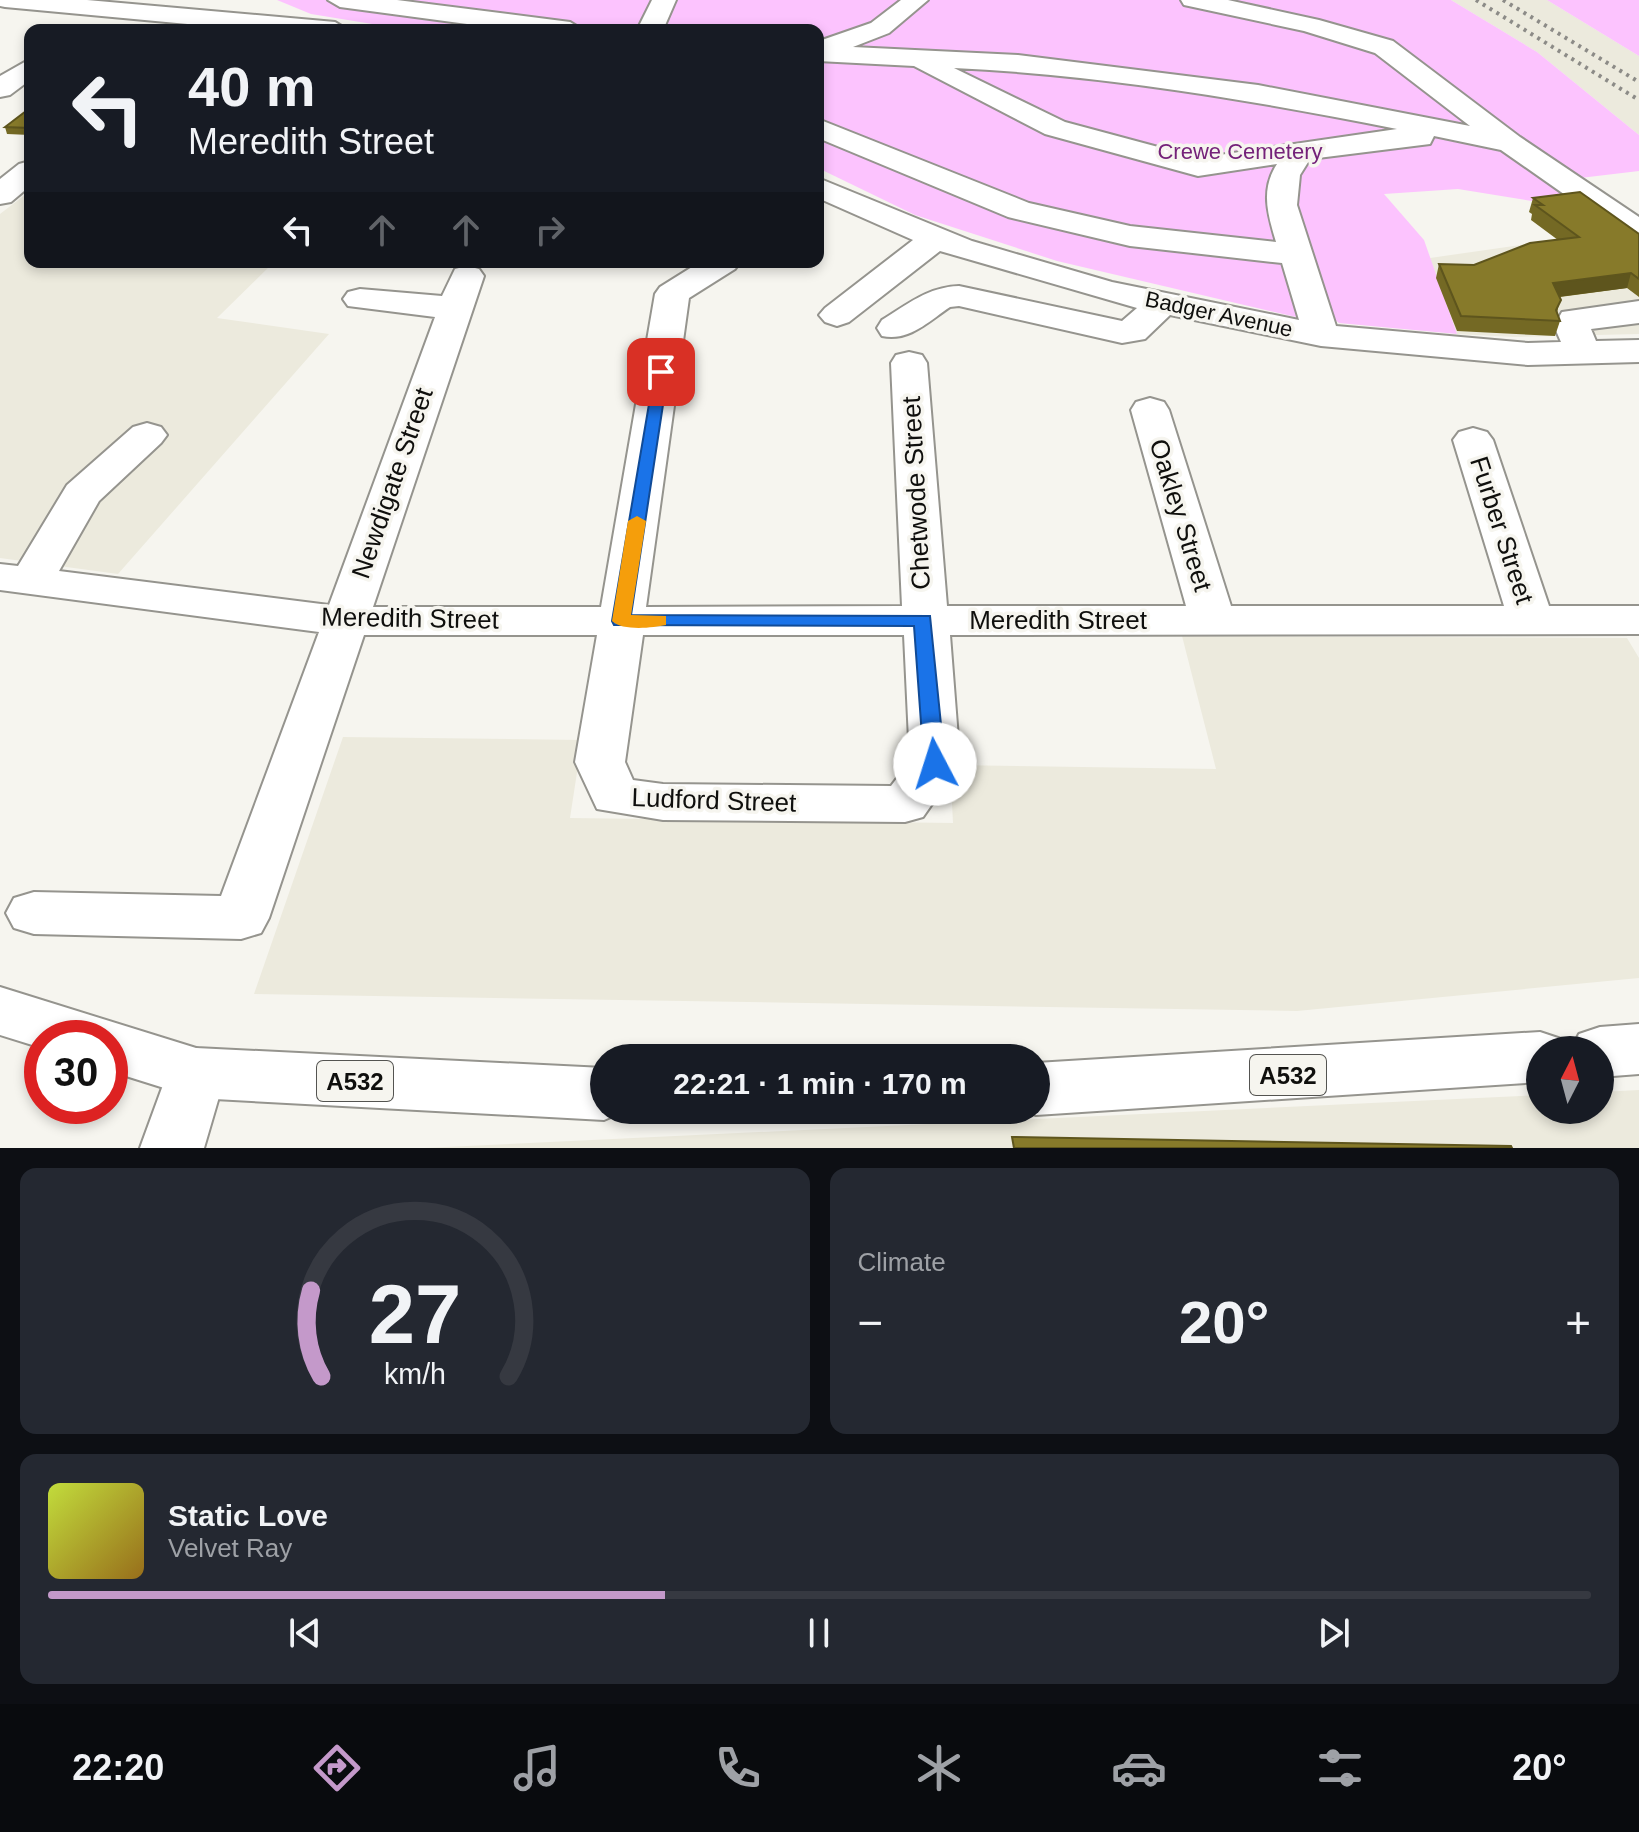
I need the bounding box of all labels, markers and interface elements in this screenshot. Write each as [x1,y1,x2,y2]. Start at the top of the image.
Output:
text: 40 m [188,55,316,118]
icon: left [56,56,160,160]
text: Meredith Street [188,121,434,162]
park label: Crewe Cemetery [1157,139,1323,164]
icon: left [276,208,320,252]
icon: ahead [360,208,404,252]
icon: ahead [444,208,488,252]
icon: right [528,208,572,252]
street label: Badger Avenue [1143,286,1295,342]
pin [627,338,695,406]
icon: arrive [639,350,683,394]
street label: Newdigate Street [345,383,439,582]
street label: Chetwode Street [896,395,936,590]
street label: Oakley Street [1144,435,1219,595]
street label: Furber Street [1464,453,1540,608]
street label: Meredith Street [321,601,500,635]
street label: Meredith Street [969,605,1148,635]
position arrow [893,722,977,806]
street label: Ludford Street [631,782,798,818]
speed limit sign: 30 [24,1020,128,1124]
north arrow [1526,1036,1614,1124]
map controls [1526,1036,1614,1124]
road number: A532 [1250,1055,1326,1095]
road number: A532 [317,1061,393,1101]
text: 22:21 · 1 min · 170 m [673,1067,967,1100]
text: Climate [858,1247,946,1277]
text: 27 [368,1268,461,1361]
text: 20° [1179,1289,1270,1356]
text: − [858,1298,883,1347]
text: + [1565,1298,1591,1347]
text: km/h [384,1358,446,1390]
text: Static Love [168,1499,328,1532]
text: Velvet Ray [168,1533,292,1563]
icon: previous [283,1611,327,1655]
icon: pause [797,1611,841,1655]
icon: next [1312,1611,1356,1655]
icon: directions [309,1740,365,1796]
icon: music [509,1740,565,1796]
icon: phone [710,1740,766,1796]
icon: climate [911,1740,967,1796]
icon: car [1111,1740,1167,1796]
icon: filters [1312,1740,1368,1796]
text: 22:20 [72,1747,164,1788]
text: 20° [1512,1747,1567,1788]

